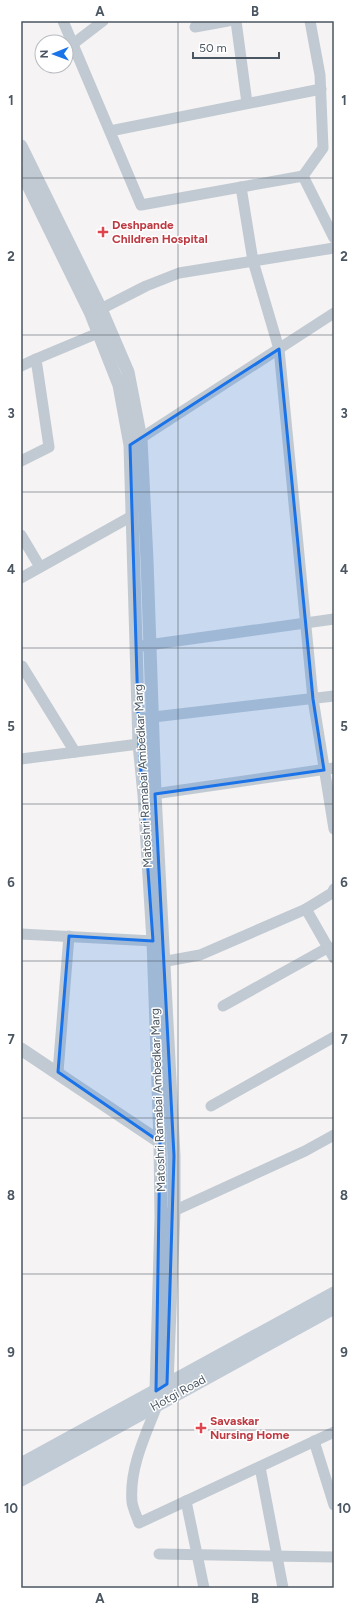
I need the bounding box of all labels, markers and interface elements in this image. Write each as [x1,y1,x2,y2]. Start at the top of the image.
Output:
text: A [95,4,105,19]
text: B [251,4,259,19]
north arrow [34,34,74,74]
scale bar [193,34,279,60]
text: 50 m [199,41,227,55]
text: N [38,50,51,59]
text: 1 [8,93,14,108]
text: 1 [341,93,347,108]
place label: Deshpande Children Hospital [112,218,208,246]
marker: Deshpande Children Hospital [97,226,109,238]
text: 2 [7,249,15,264]
text: 2 [340,249,348,264]
text: 3 [7,406,15,421]
text: 3 [340,406,348,421]
text: 4 [7,562,15,577]
text: 4 [340,562,348,577]
street label: Matoshri Ramabai Ambedkar Marg [131,684,155,868]
text: 5 [7,719,15,734]
text: 5 [340,719,348,734]
text: 6 [7,875,15,890]
text: 6 [340,875,348,890]
street label: Matoshri Ramabai Ambedkar Marg [148,1008,168,1192]
text: 7 [7,1032,15,1047]
text: 7 [340,1032,348,1047]
text: 8 [7,1188,15,1203]
text: 8 [340,1188,348,1203]
text: 9 [7,1345,15,1360]
text: 9 [340,1345,348,1360]
street label: Hotgi Road [148,1372,208,1414]
place label: Savaskar Nursing Home [210,1414,290,1442]
marker: Savaskar Nursing Home [195,1422,207,1434]
text: 10 [4,1501,18,1516]
text: 10 [337,1501,351,1516]
text: A [95,1591,105,1606]
text: B [251,1591,259,1606]

